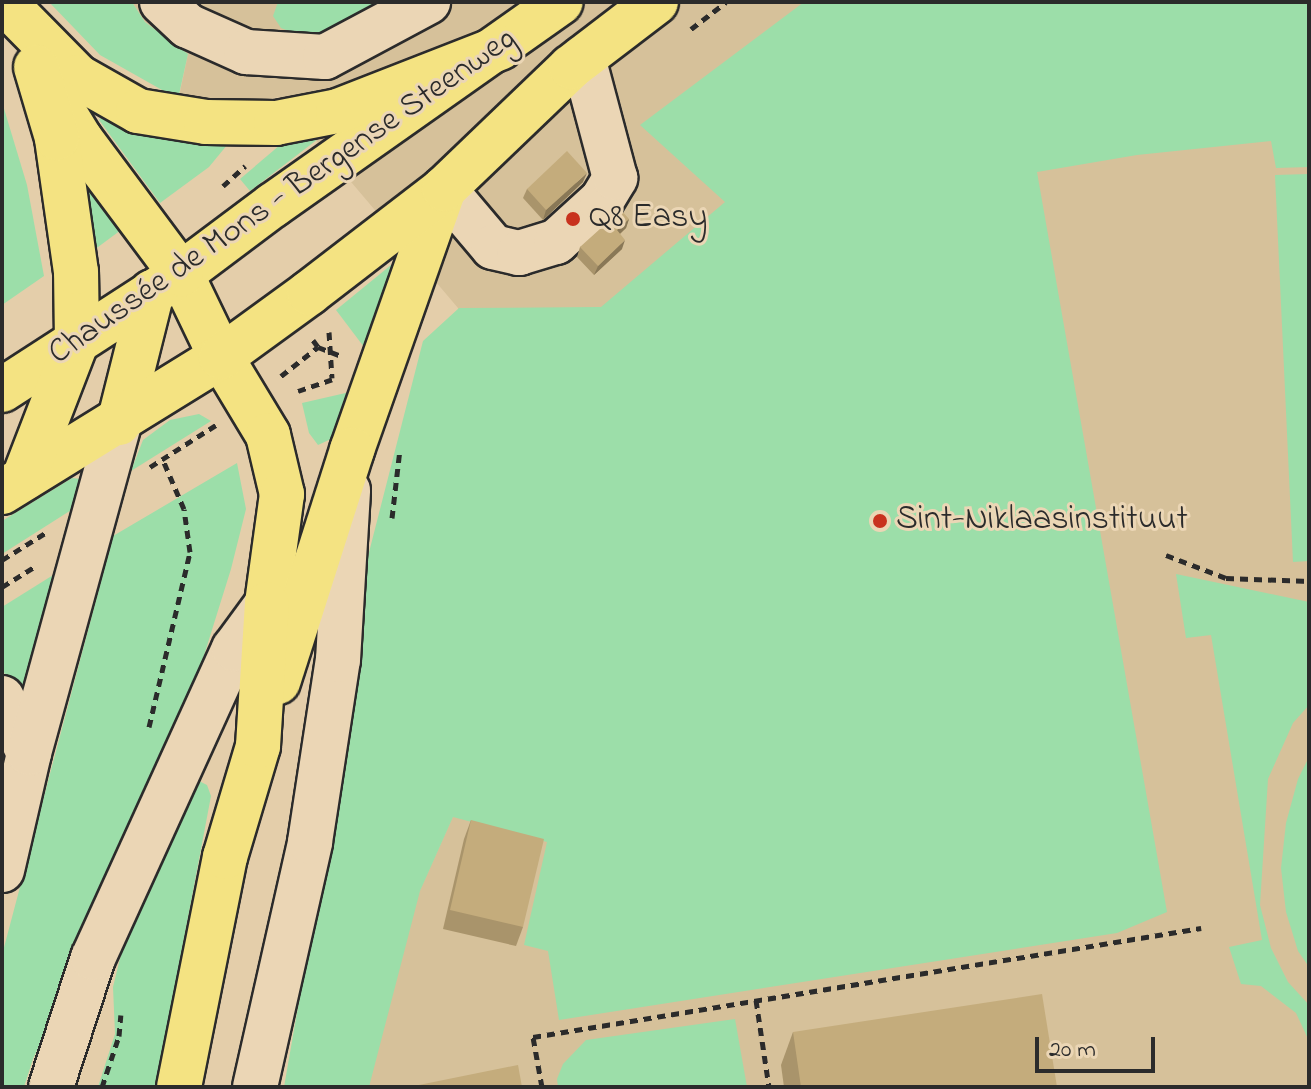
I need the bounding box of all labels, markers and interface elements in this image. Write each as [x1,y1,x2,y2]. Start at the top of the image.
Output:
street label: Chaussée de Mons - Bergense Steenweg [41,19,525,375]
place label: Q8 Easy [589,199,707,239]
marker: Q8 Easy [564,210,582,228]
place label: Sint-Niklaasinstituut [896,501,1188,541]
marker: Sint-Niklaasinstituut [871,512,889,530]
scale bar [1039,1021,1159,1071]
text: 20 m [1049,1033,1096,1068]

